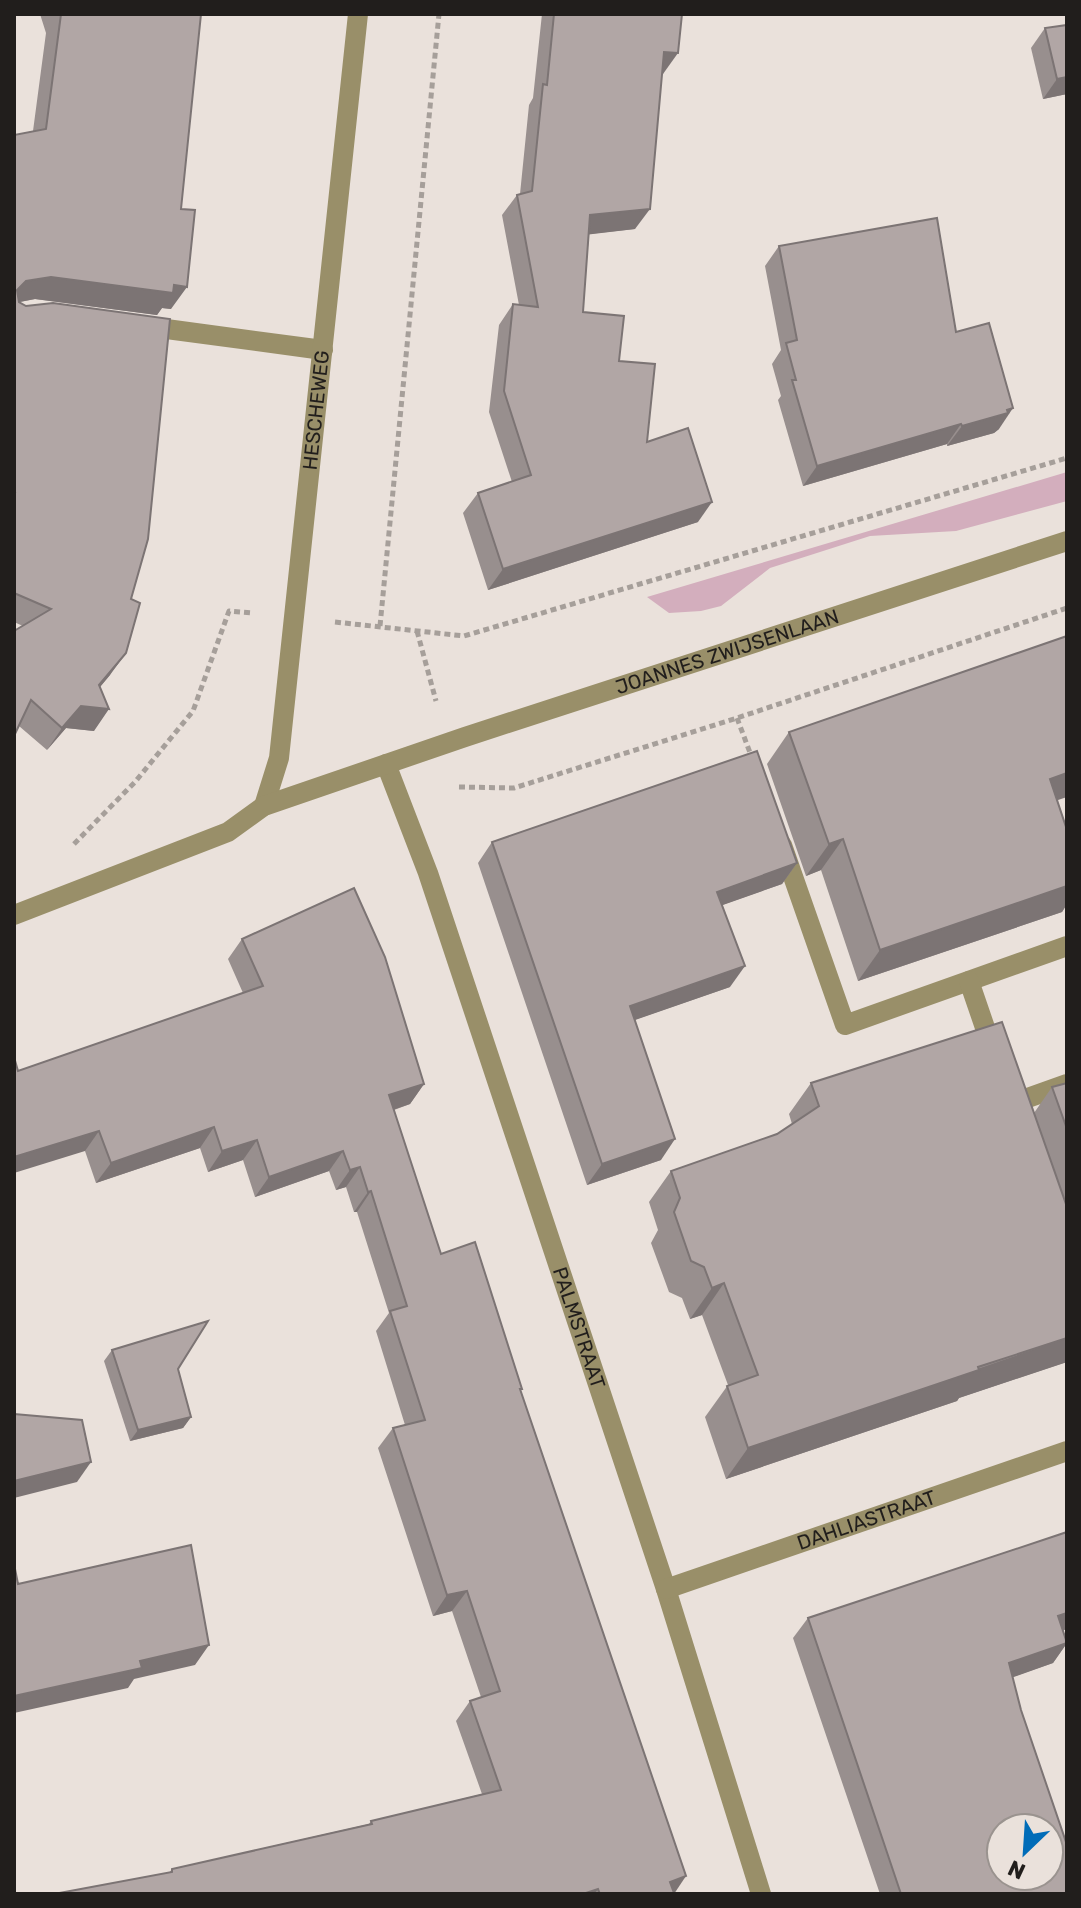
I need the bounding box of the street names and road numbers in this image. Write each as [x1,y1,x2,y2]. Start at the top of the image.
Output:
street label: HESCHEWEG [298,349,334,471]
street label: JOANNES ZWIJSENLAAN [612,604,842,699]
street label: PALMSTRAAT [548,1264,611,1392]
street label: DAHLIASTRAAT [794,1485,939,1555]

